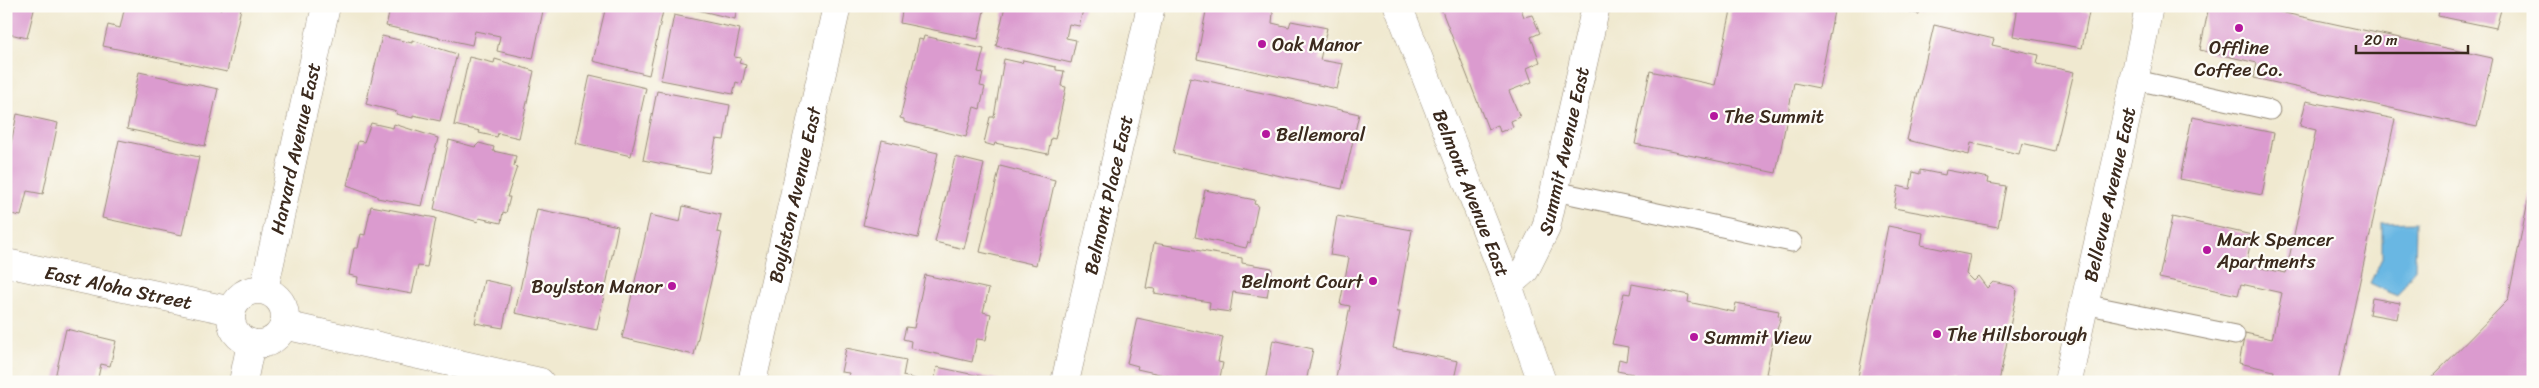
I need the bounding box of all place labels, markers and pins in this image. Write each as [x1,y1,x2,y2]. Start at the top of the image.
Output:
marker: Offline Coffee Co. [2233,22,2245,34]
place label: Oak Manor [1272,28,1363,61]
place label: Offline Coffee Co. [2194,31,2284,86]
marker: Oak Manor [1256,38,1268,50]
place label: The Summit [1724,100,1824,133]
marker: The Summit [1708,110,1720,122]
place label: Bellemoral [1276,118,1366,151]
marker: Bellemoral [1260,128,1272,140]
place label: Mark Spencer Apartments [2216,223,2334,278]
marker: Mark Spencer Apartments [2201,244,2213,256]
place label: Belmont Court [1241,265,1364,298]
place label: Boylston Manor [531,270,663,303]
marker: Belmont Court [1367,275,1379,287]
marker: Boylston Manor [666,280,678,292]
place label: The Hillsborough [1947,318,2087,351]
place label: Summit View [1704,321,1812,354]
marker: The Hillsborough [1931,328,1943,340]
marker: Summit View [1688,331,1700,343]

